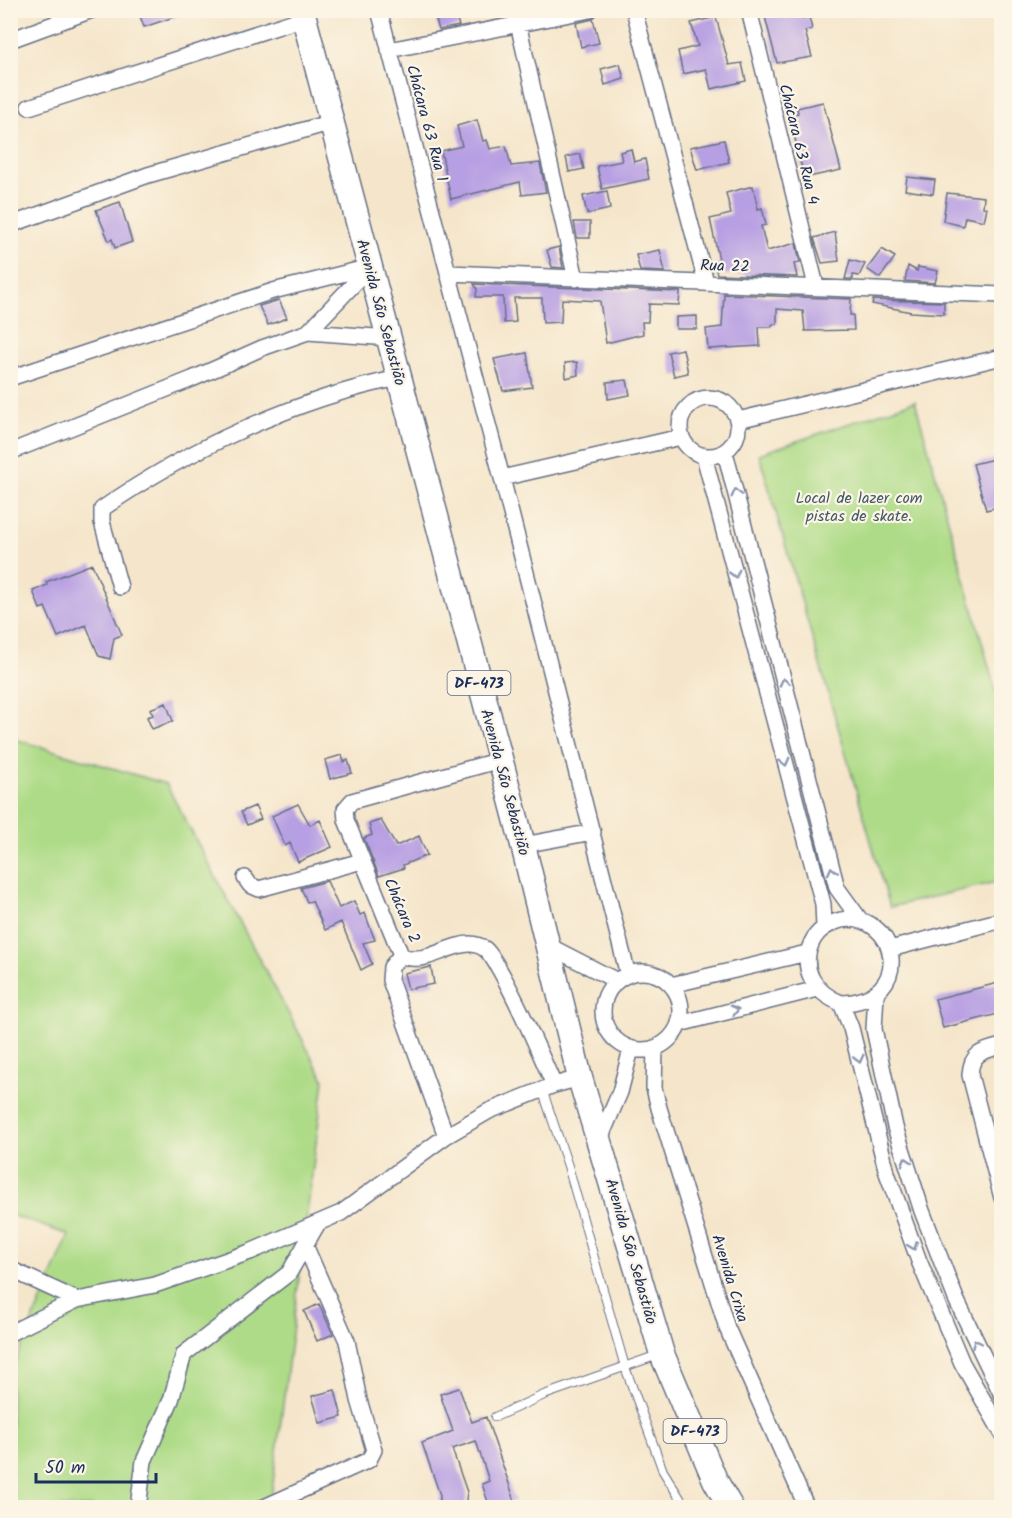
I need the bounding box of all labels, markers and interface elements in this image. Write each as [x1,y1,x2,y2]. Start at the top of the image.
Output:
street label: Chácara 63 Rua 1 [399,62,454,185]
street label: Chácara 63 Rua 4 [771,81,826,208]
street label: Avenida São Sebastião [349,236,412,388]
street label: Rua 22 [700,253,750,280]
park label: Local de lazer com pistas de skate. [795,486,923,529]
one-way arrow [730,488,743,498]
one-way arrow [728,569,741,579]
road number: DF-473 [448,671,510,695]
one-way arrow [779,677,792,687]
street label: Avenida São Sebastião [473,706,536,858]
one-way arrow [778,757,791,767]
one-way arrow [827,866,840,876]
street label: Chácara 2 [377,874,427,947]
one-way arrow [730,1004,740,1017]
one-way arrow [851,1054,864,1064]
one-way arrow [901,1156,913,1167]
street label: Avenida São Sebastião [598,1175,663,1327]
street label: Avenida Crixa [704,1231,755,1326]
one-way arrow [906,1240,919,1250]
one-way arrow [971,1338,983,1349]
road number: DF-473 [664,1419,726,1443]
scale bar [36,1446,156,1484]
text: 50 m [45,1454,85,1483]

